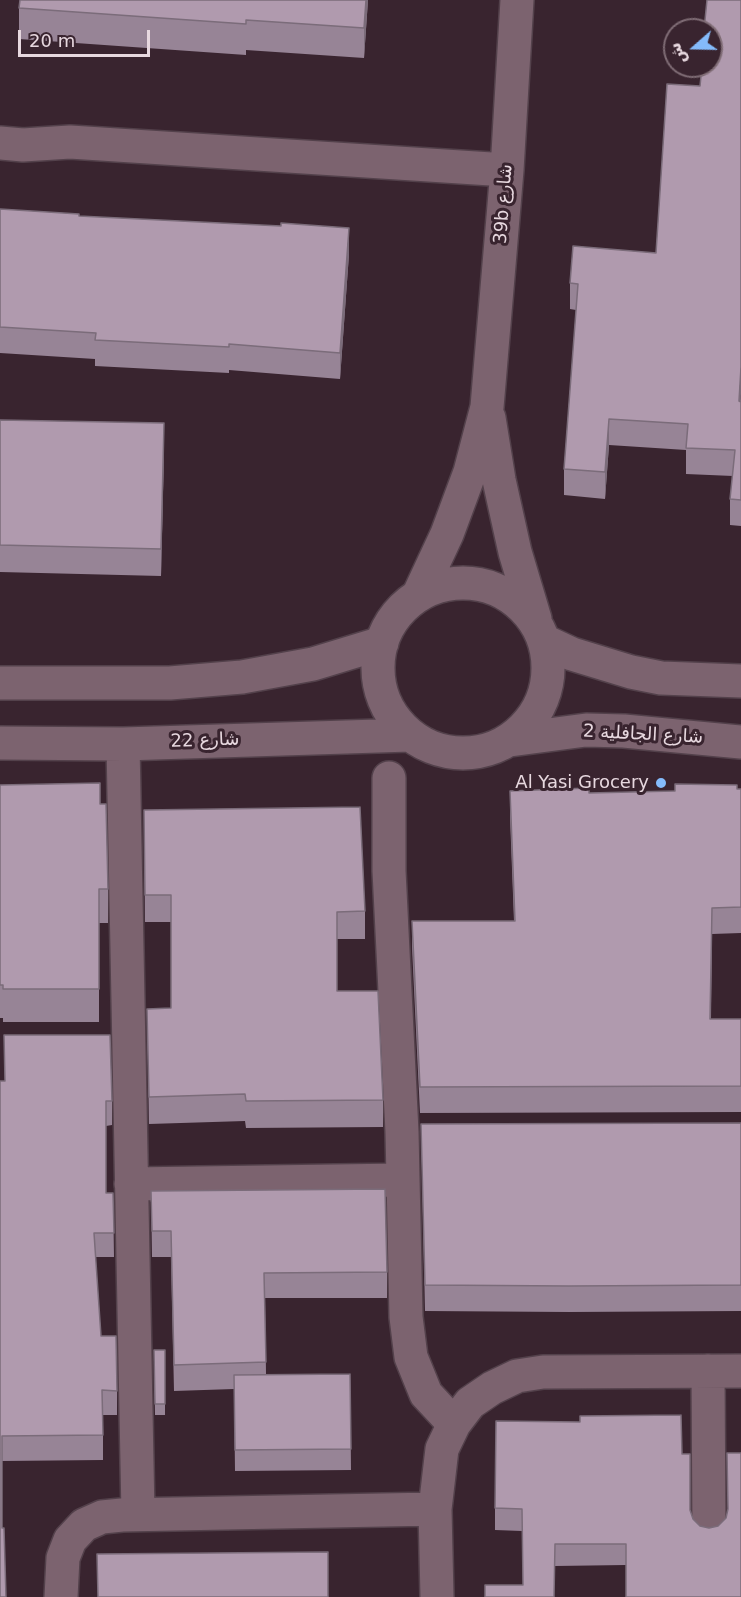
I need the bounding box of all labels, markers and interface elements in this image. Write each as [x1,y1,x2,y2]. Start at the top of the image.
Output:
scale bar [21,18,153,56]
north arrow [663,18,723,78]
text: 20 m [29,30,75,51]
text: ش [665,40,690,67]
street label: 39b شارع [490,163,518,245]
street label: شارع الجافلية 2 [582,721,704,749]
street label: شارع 22 [170,729,240,753]
place label: Al Yasi Grocery [515,772,649,794]
marker: Al Yasi Grocery [654,776,668,790]

